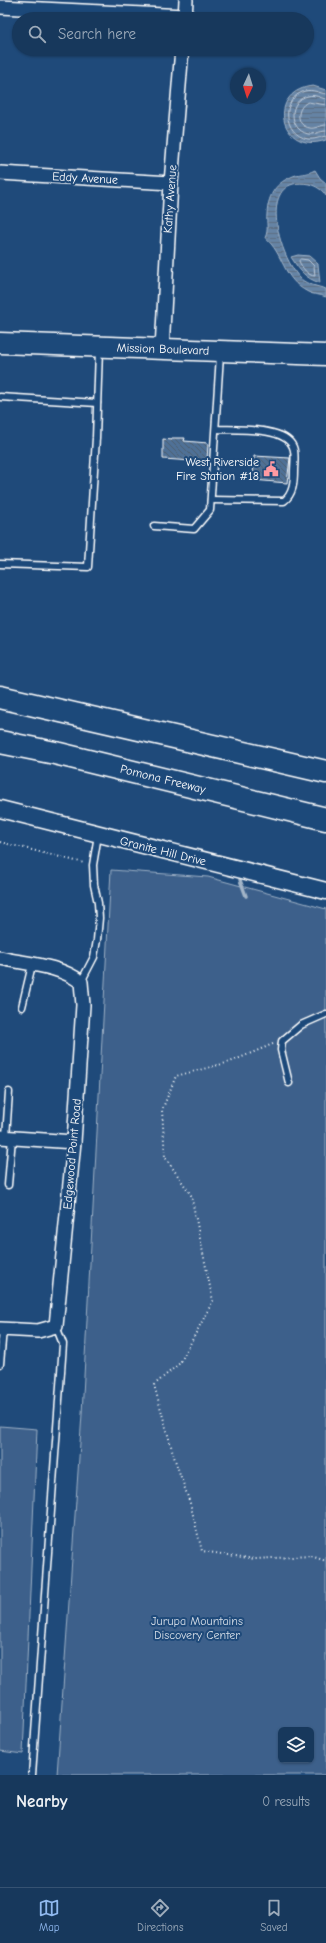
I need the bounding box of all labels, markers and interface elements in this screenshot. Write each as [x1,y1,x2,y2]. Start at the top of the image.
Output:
search box [12,12,314,56]
icon: search [26,23,48,45]
text: Search here [58,25,136,43]
north arrow [230,68,266,104]
street label: Kathy Avenue [161,164,179,234]
street label: Eddy Avenue [52,169,118,187]
street label: Mission Boulevard [116,340,210,358]
place label: West Riverside Fire Station #18 [176,455,259,483]
public building icon: West Riverside Fire Station #18 [262,460,280,478]
street label: Pomona Freeway [119,762,208,797]
street label: Granite Hill Drive [118,834,208,868]
street label: Edgewood Point Road [60,1098,84,1210]
park label: Jurupa Mountains Discovery Center [151,1614,243,1642]
map controls [278,1727,314,1763]
button: layers [278,1727,314,1763]
text: Nearby [16,1792,67,1811]
text: 0 results [262,1794,310,1809]
tab: Map [38,1897,60,1934]
tab: Directions [137,1897,184,1934]
tab: Saved [260,1897,288,1934]

